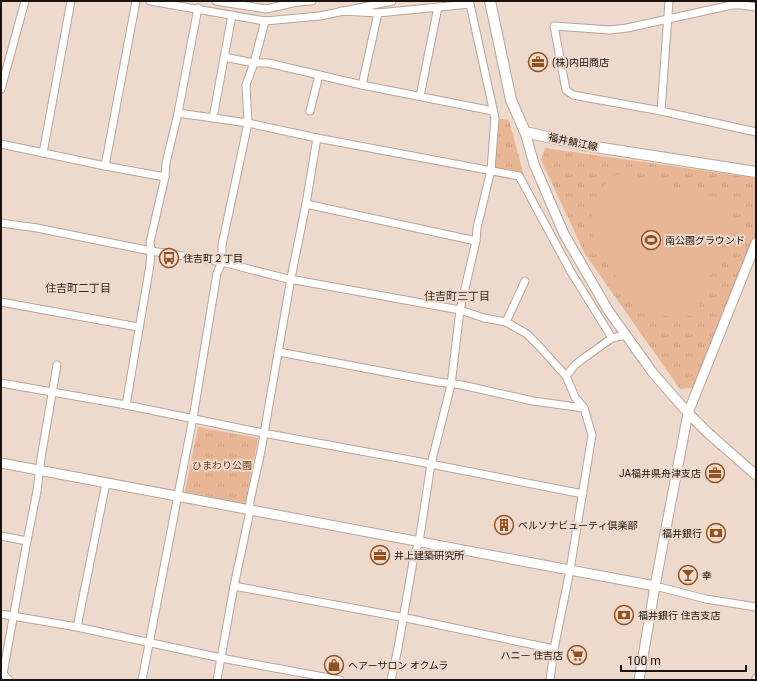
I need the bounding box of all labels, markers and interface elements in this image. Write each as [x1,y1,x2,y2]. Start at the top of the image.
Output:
office icon: (株)内田商店 [527,51,549,73]
place label: (株)内田商店 [552,57,609,69]
street label: 福井鯖江線 [547,131,599,153]
sports icon: 南公園グラウンド [640,229,662,251]
place label: 南公園グラウンド [665,235,745,246]
bus stop icon: 住吉町２丁目 [158,247,180,269]
place label: 住吉町２丁目 [183,253,243,264]
district label: 住吉町二丁目 [45,282,111,295]
district label: 住吉町三丁目 [424,290,490,303]
park label: ひまわり公園 [192,460,252,471]
office icon: JA福井県舟津支店 [704,462,726,484]
place label: JA福井県舟津支店 [619,468,701,479]
building icon: ペルソナビューティ倶楽部 [493,514,515,536]
place label: ペルソナビューティ倶楽部 [518,520,637,531]
bank icon: 福井銀行 [705,522,727,544]
place label: 福井銀行 [662,528,702,539]
office icon: 井上建築研究所 [369,544,391,566]
place label: 井上建築研究所 [394,550,464,561]
bar icon: 幸 [677,564,699,586]
place label: 幸 [702,570,712,581]
bank icon: 福井銀行 住吉支店 [613,604,635,626]
place label: 福井銀行 住吉支店 [638,610,720,621]
supermarket icon: ハニー 住吉店 [566,644,588,666]
scale bar [621,647,746,673]
place label: ハニー 住吉店 [501,650,563,661]
shop icon: ヘアーサロン オクムラ [323,654,345,676]
text: 100 m [627,654,661,668]
place label: ヘアーサロン オクムラ [348,660,448,671]

